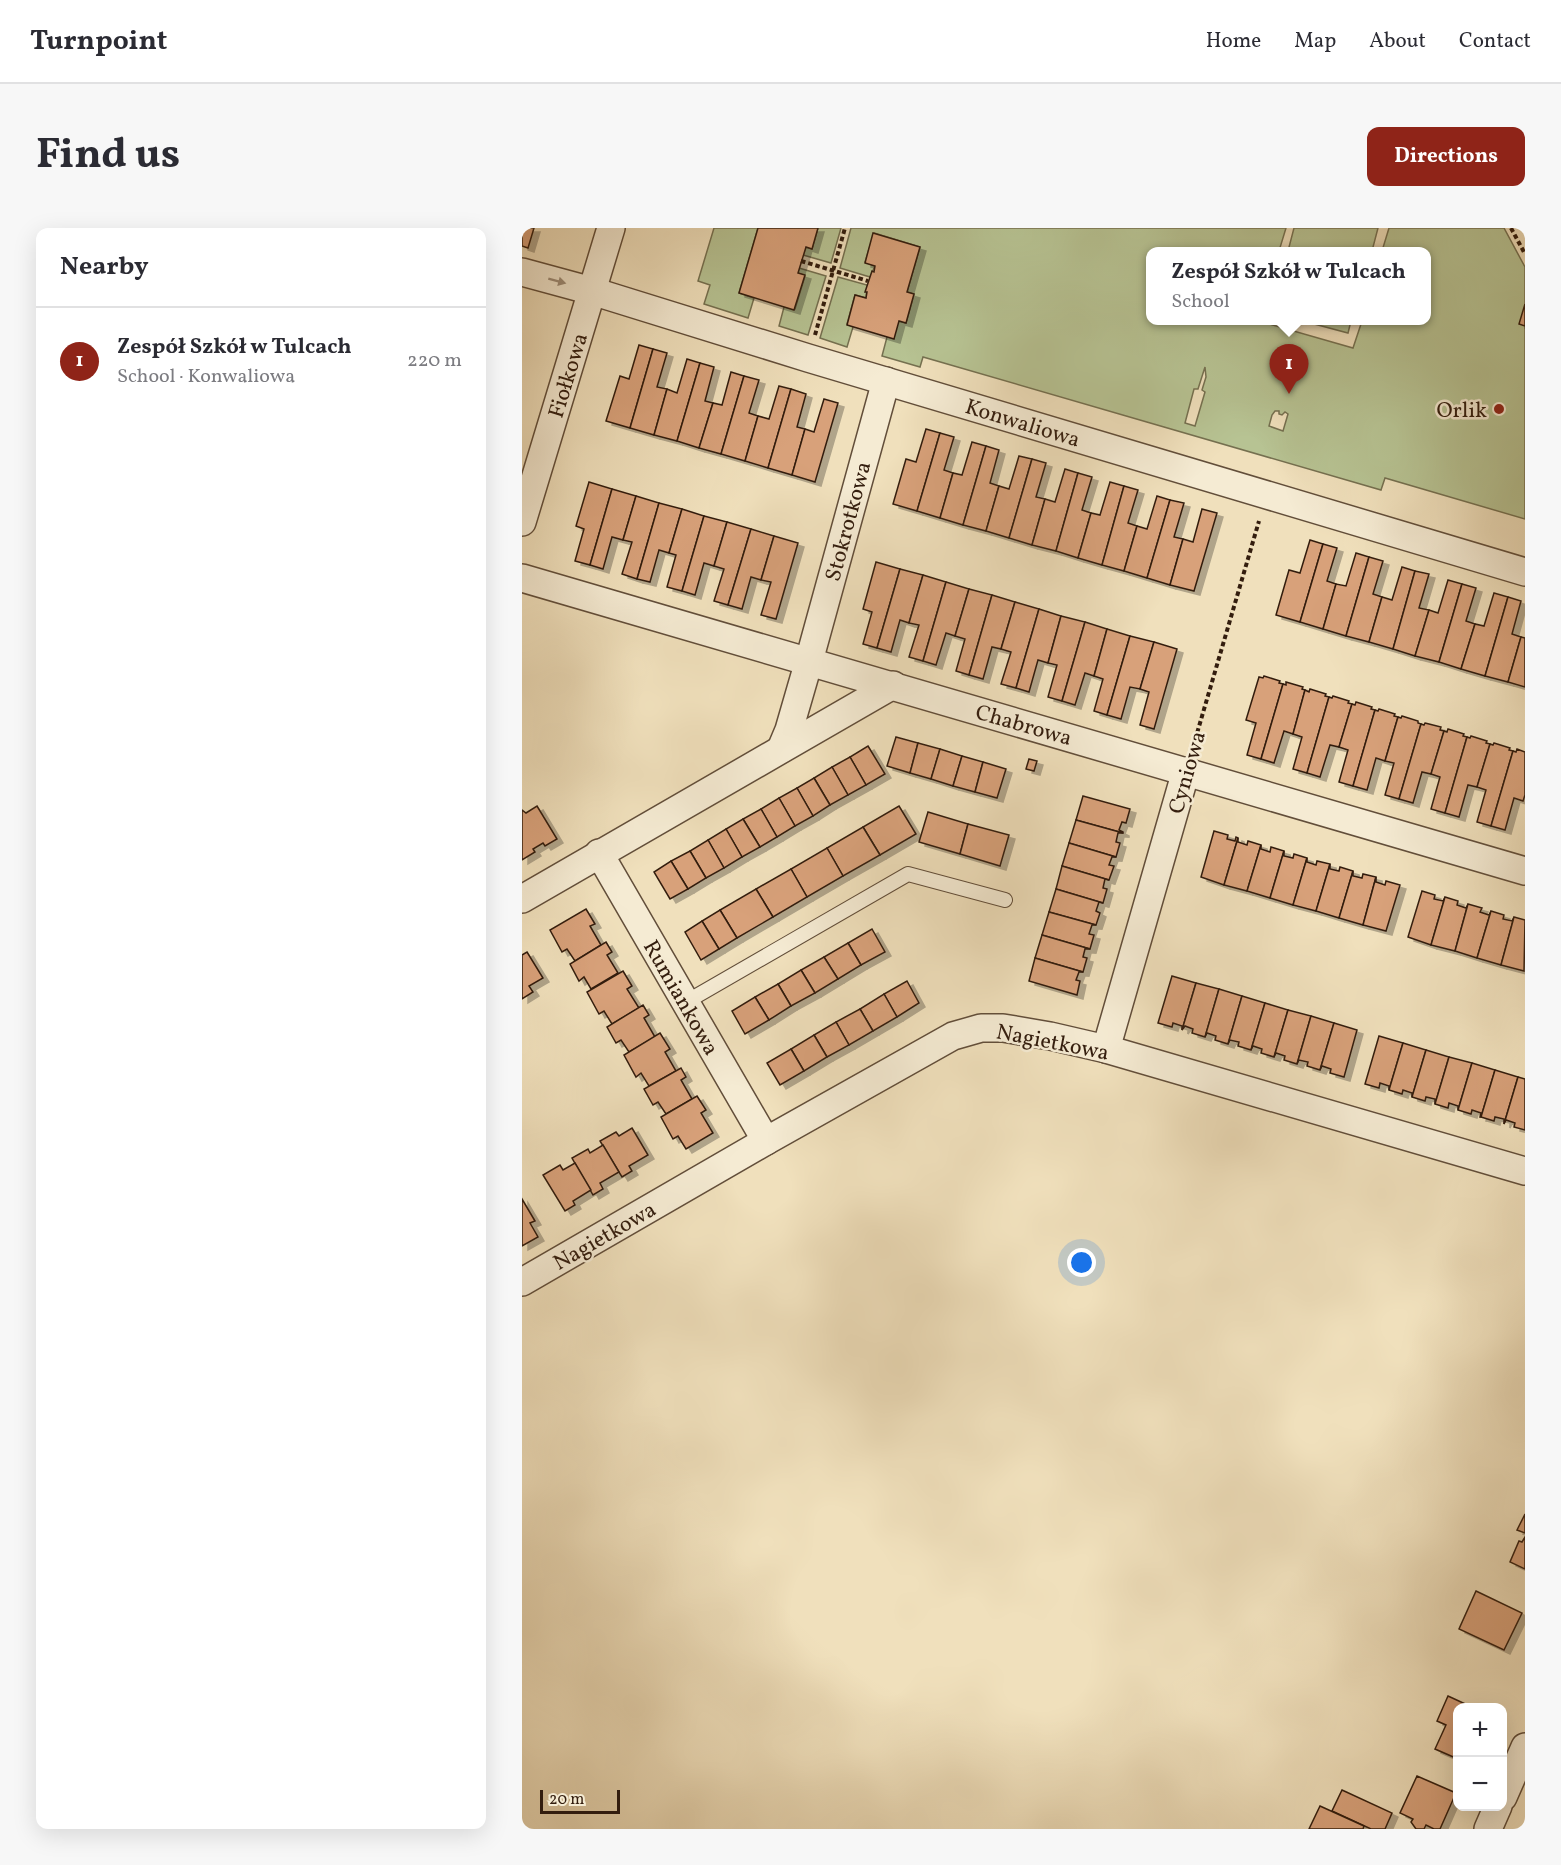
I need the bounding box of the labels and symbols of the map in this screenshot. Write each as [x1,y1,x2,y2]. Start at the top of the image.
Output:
one-way arrow [548,277,566,287]
street label: Fiołkowa [542,329,597,422]
pin: 1 [1270,344,1308,394]
street label: Konwaliowa [961,392,1084,457]
place label: Orlik [1437,396,1487,427]
marker: Orlik [1492,402,1506,416]
street label: Stokrotkowa [819,458,880,585]
street label: Chabrowa [971,698,1075,755]
street label: Cyniowa [1162,728,1215,818]
street label: Rumiankowa [634,935,725,1062]
street label: Nagietkowa [993,1017,1112,1070]
street label: Nagietkowa [548,1195,663,1279]
your location [1067,1248,1096,1277]
scale bar [540,1787,620,1814]

